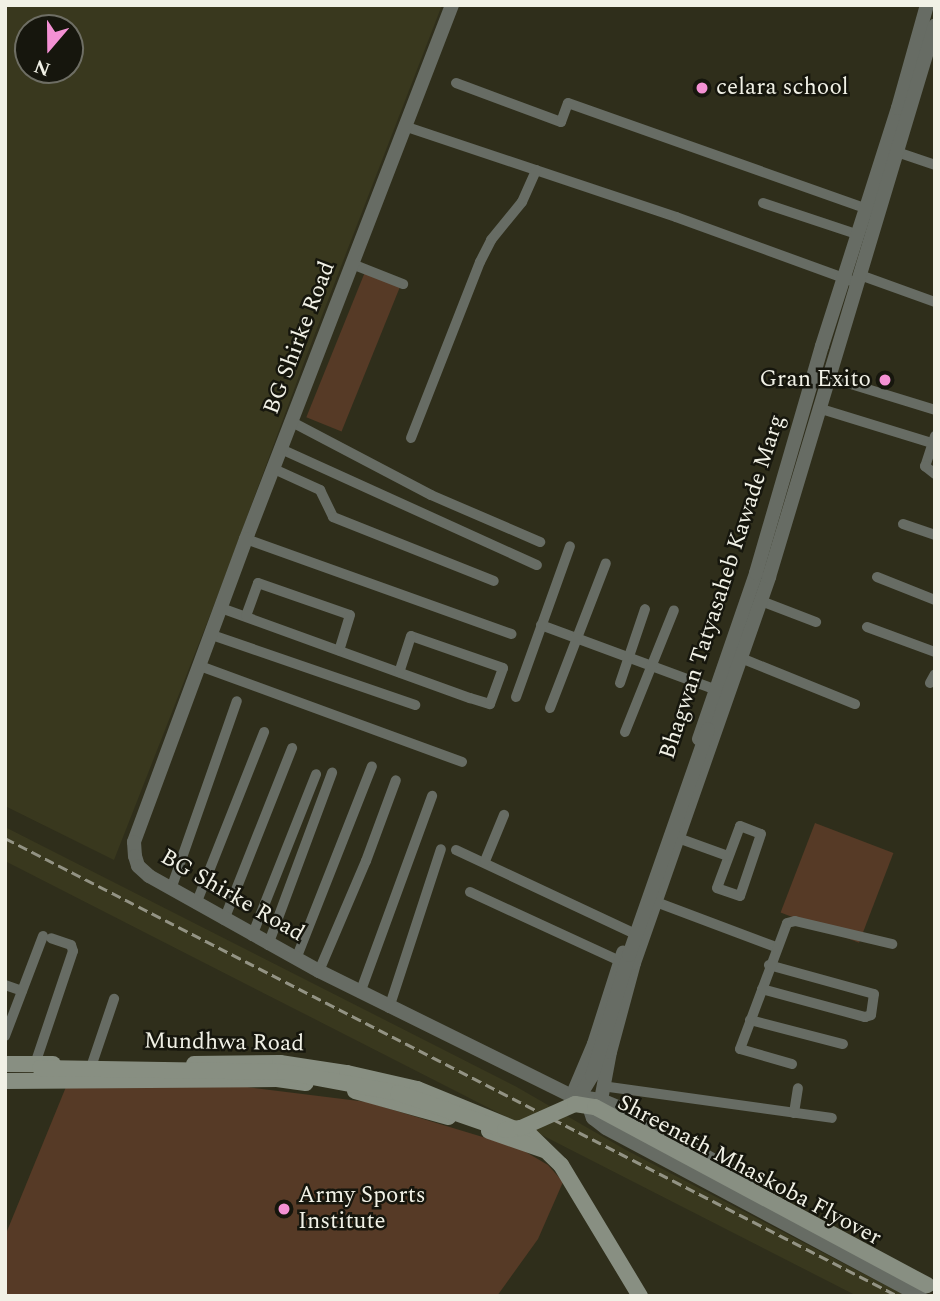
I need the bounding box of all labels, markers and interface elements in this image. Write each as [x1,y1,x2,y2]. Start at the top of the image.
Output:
north arrow [14,14,84,84]
text: N [30,51,55,84]
place label: celara school [716,74,849,102]
marker: celara school [694,80,710,96]
street label: BG Shirke Road [258,258,342,418]
place label: Gran Exito [759,366,871,394]
marker: Gran Exito [877,372,893,388]
street label: Bhagwan Tatyasaheb Kawade Marg [654,411,792,763]
street label: BG Shirke Road [155,844,309,948]
street label: Mundhwa Road [144,1028,304,1058]
street label: Shreenath Mhaskoba Flyover [612,1090,886,1252]
place label: Army Sports Institute [298,1182,426,1236]
marker: Army Sports Institute [276,1201,292,1217]

